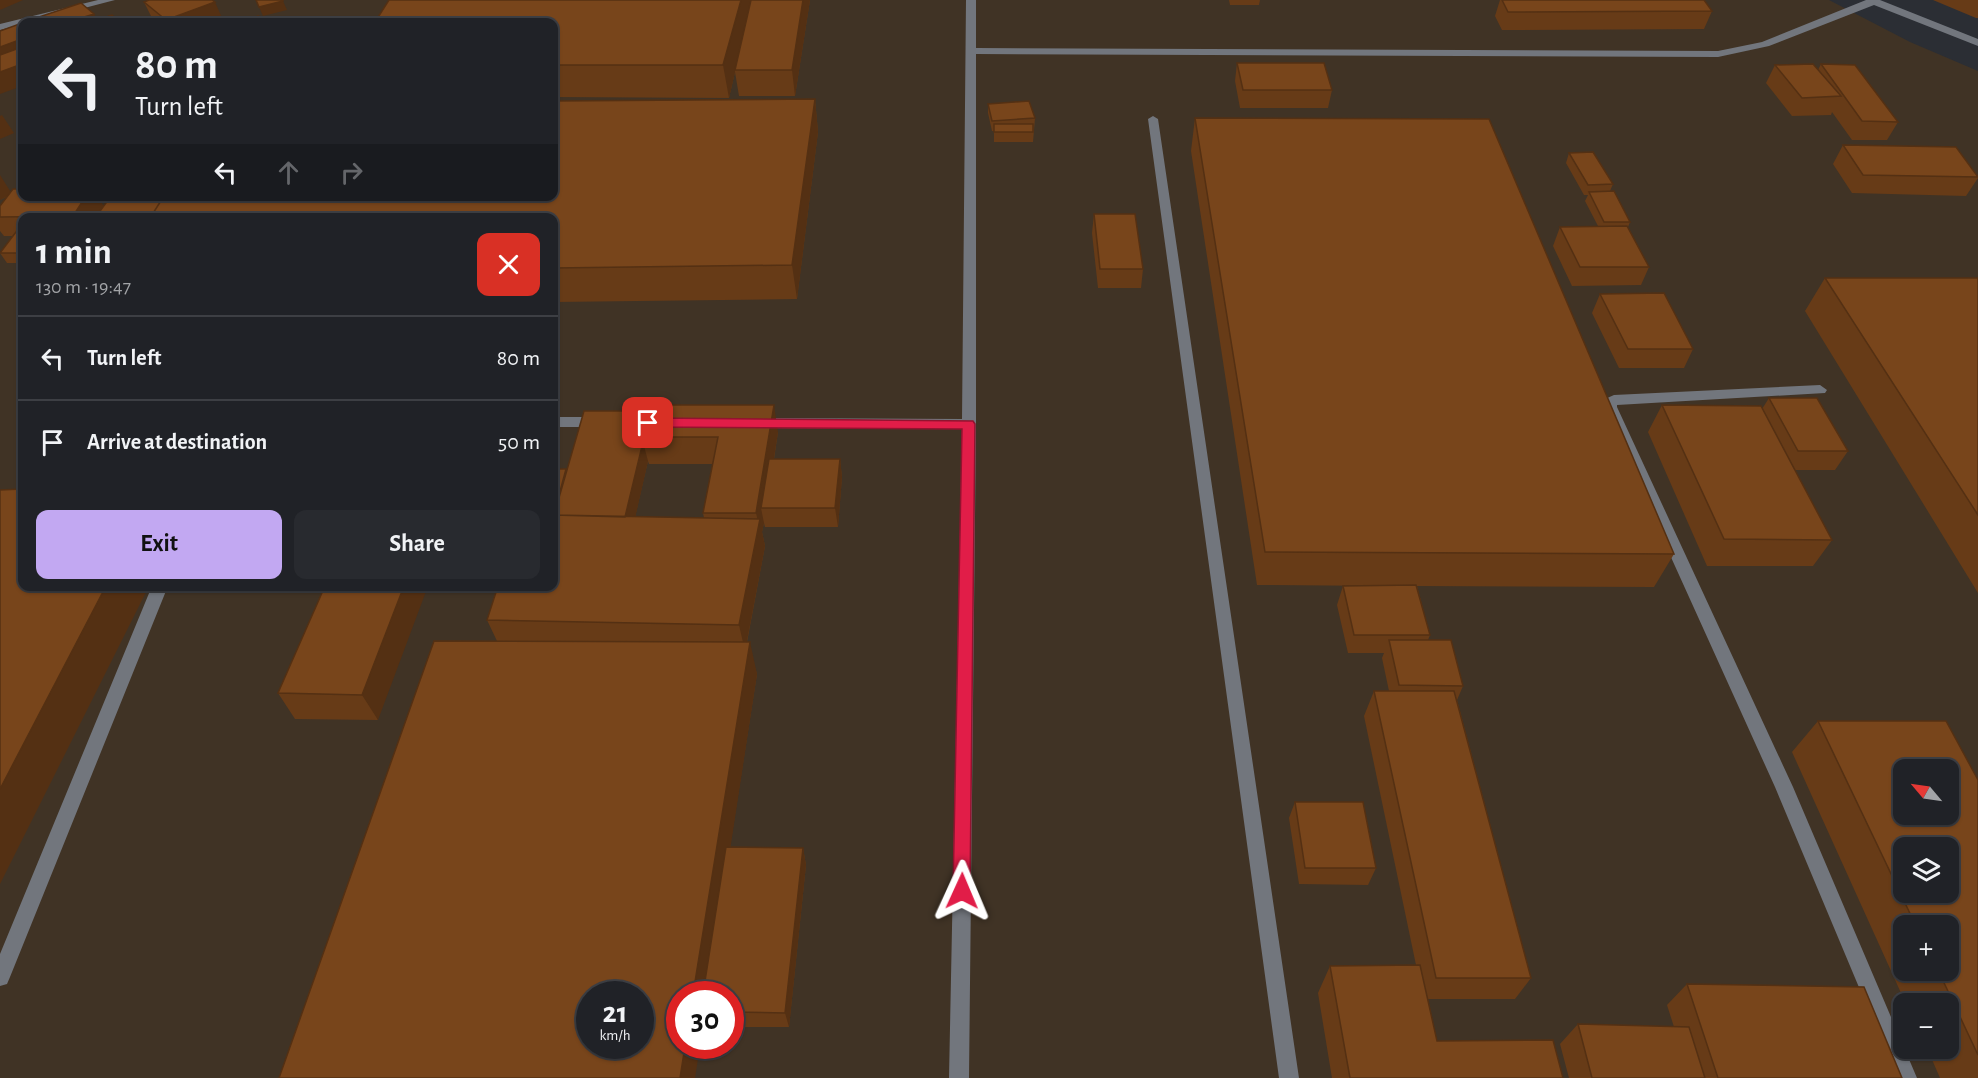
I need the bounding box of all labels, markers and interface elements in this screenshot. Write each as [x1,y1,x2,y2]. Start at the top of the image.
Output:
icon: left [36,42,114,120]
text: 80 m [135,44,218,86]
text: Turn left [135,93,223,120]
icon: left [209,156,242,189]
icon: ahead [272,156,305,189]
icon: right [335,156,368,189]
button: close [477,233,540,296]
text: 1 min [36,234,112,270]
text: 130 m · 19:47 [36,277,131,297]
icon: left [36,342,69,375]
text: Turn left [87,347,161,369]
text: 80 m [497,347,540,369]
pin [622,397,673,448]
icon: arrive [631,406,664,439]
icon: arrive [36,426,69,459]
text: Arrive at destination [87,431,267,453]
text: 50 m [498,431,540,453]
button: Exit [36,510,282,579]
button: Share [294,510,540,579]
north arrow [1893,759,1959,825]
map controls [1893,759,1959,1059]
button: layers [1893,837,1959,903]
position arrow [930,859,994,923]
button: + [1893,915,1959,981]
speed limit sign: 30 [666,981,744,1059]
button: − [1893,993,1959,1059]
text: 21 [603,998,627,1028]
text: km/h [600,1028,630,1043]

